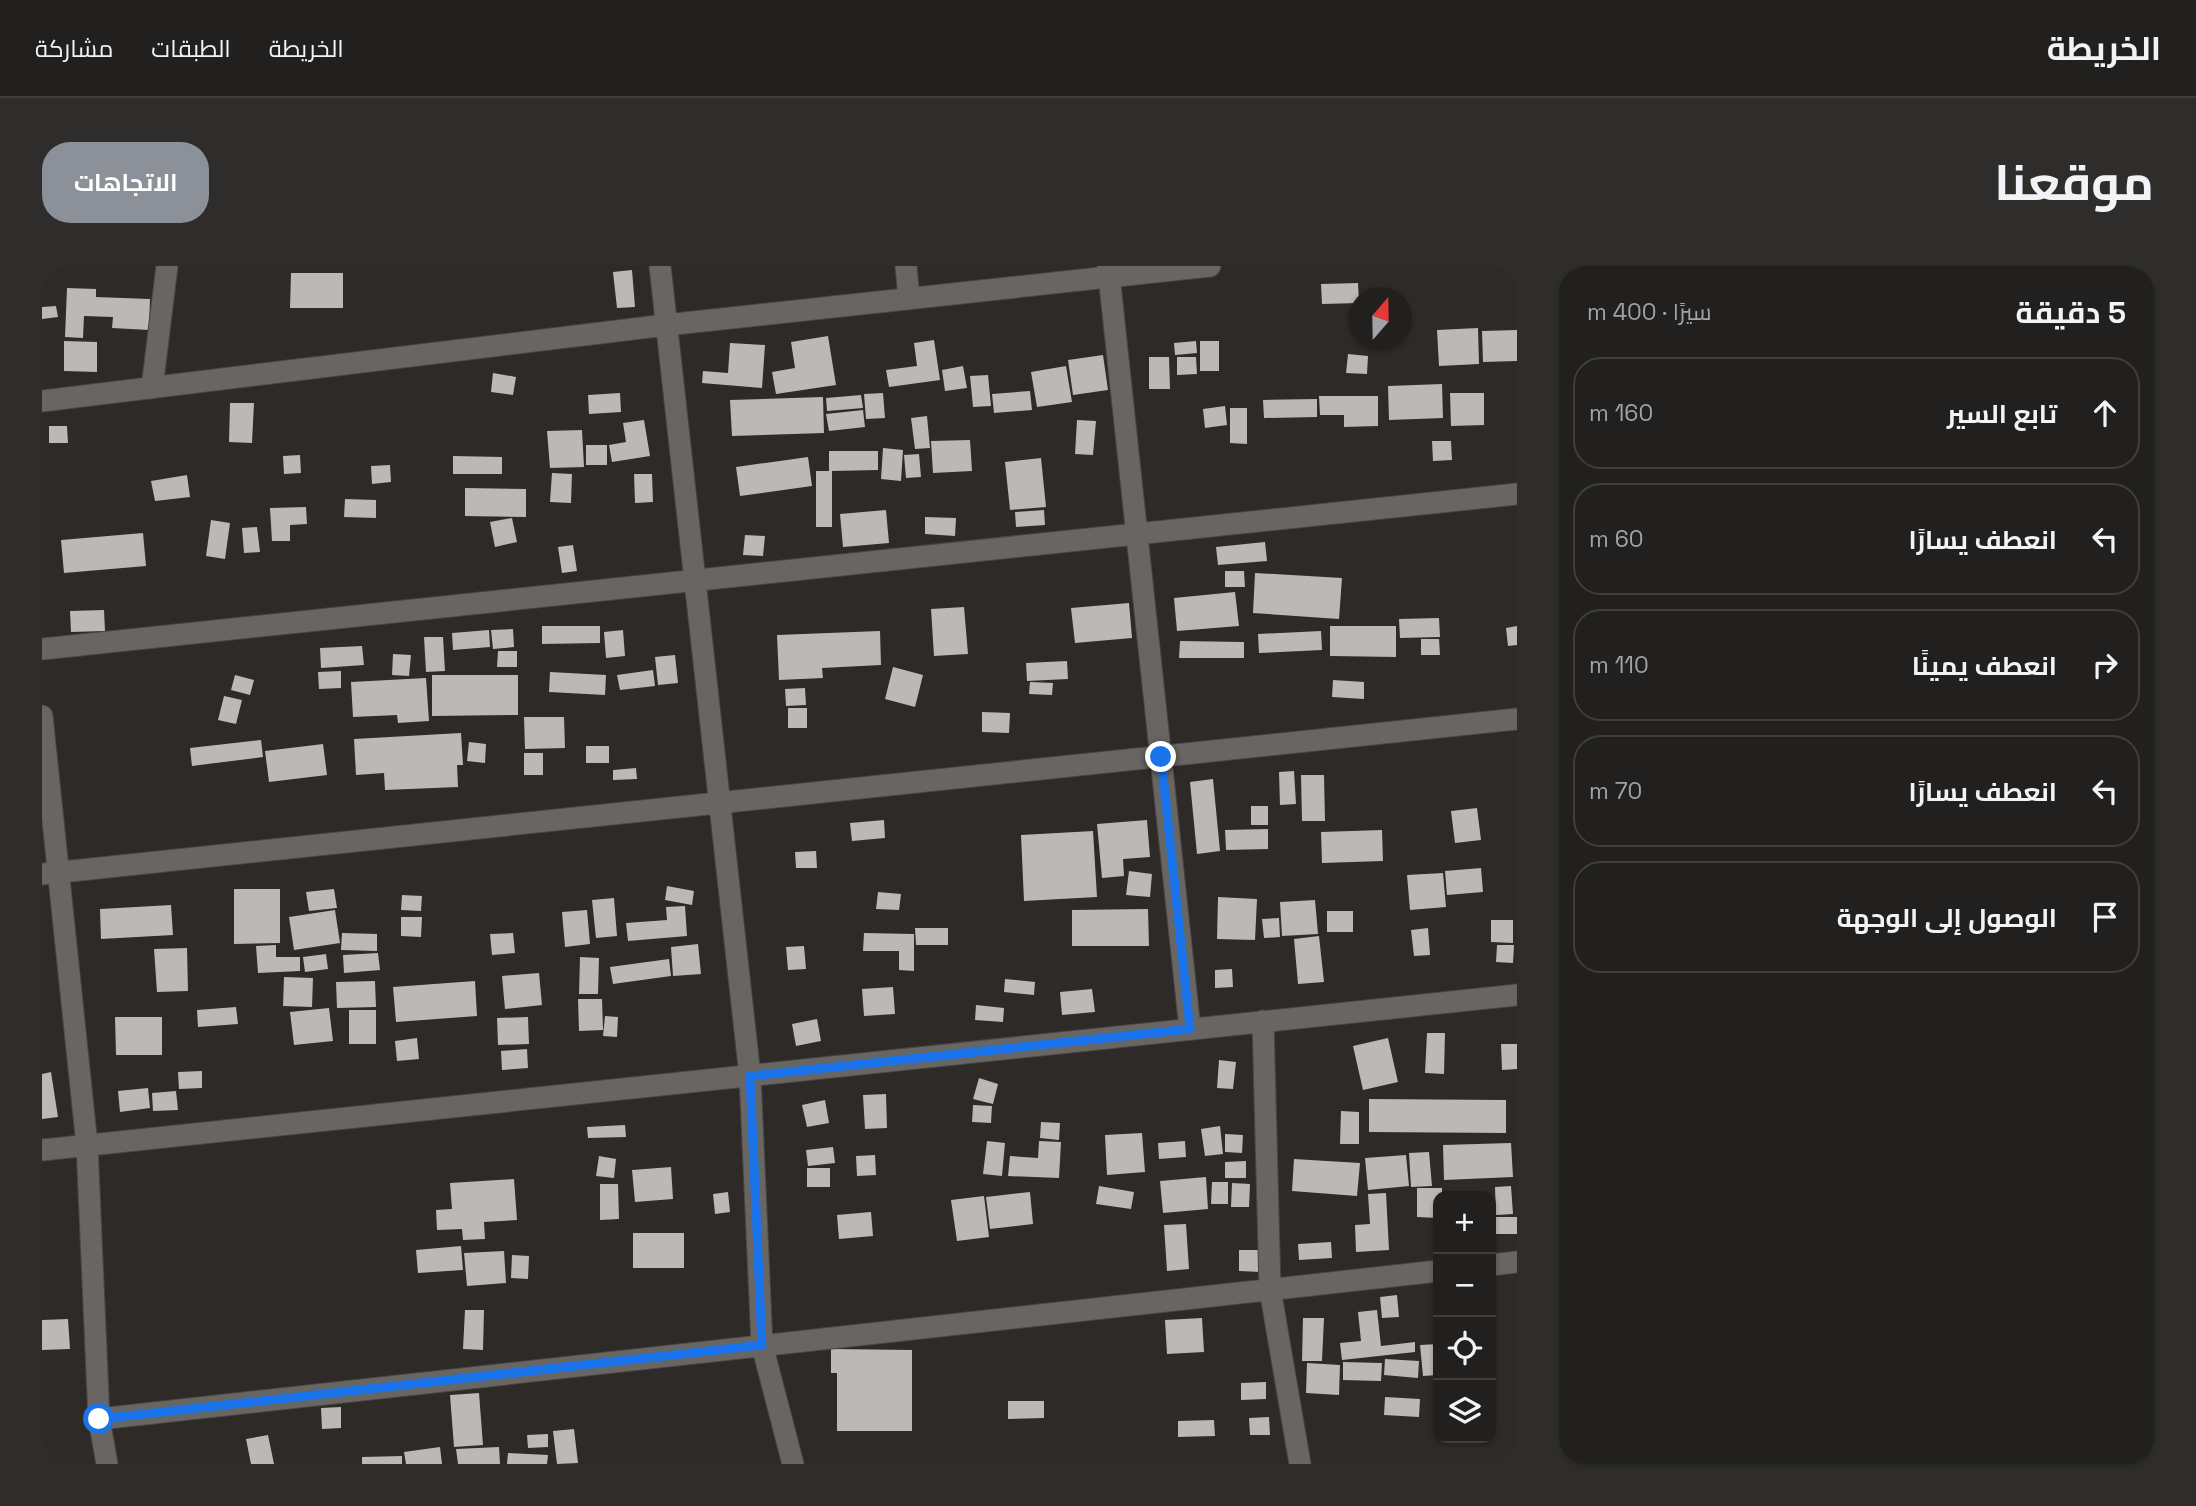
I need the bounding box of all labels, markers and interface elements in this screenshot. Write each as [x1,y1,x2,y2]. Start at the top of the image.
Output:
text: الخريطة [2047,28,2161,70]
text: مشاركة [35,33,113,64]
text: الطبقات [151,33,231,64]
text: الخريطة [269,33,344,64]
button: الاتجاهات [42,142,209,223]
text: موقعنا [1994,152,2154,214]
north arrow [1349,287,1412,350]
text: 5 دقيقة [2016,293,2126,332]
text: سيرًا · 400 m [1587,297,1712,327]
icon: ahead [2086,394,2124,432]
text: تابع السير [1947,397,2057,431]
text: 160 m [1589,398,1653,428]
icon: left [2086,520,2124,558]
text: انعطف يسارًا [1909,523,2057,557]
text: 60 m [1589,524,1644,554]
icon: right [2086,646,2124,684]
text: انعطف يمينًا [1912,649,2057,683]
text: 110 m [1589,650,1649,680]
route end [1145,741,1176,772]
icon: left [2086,772,2124,810]
text: انعطف يسارًا [1909,775,2057,809]
text: 70 m [1589,776,1642,806]
icon: arrive [2086,898,2124,936]
text: الوصول إلى الوجهة [1837,901,2057,935]
map controls [1433,1191,1496,1443]
button: + [1433,1191,1496,1254]
button: − [1433,1254,1496,1317]
button: locate [1433,1317,1496,1380]
button: layers [1433,1380,1496,1443]
route start [83,1403,114,1434]

